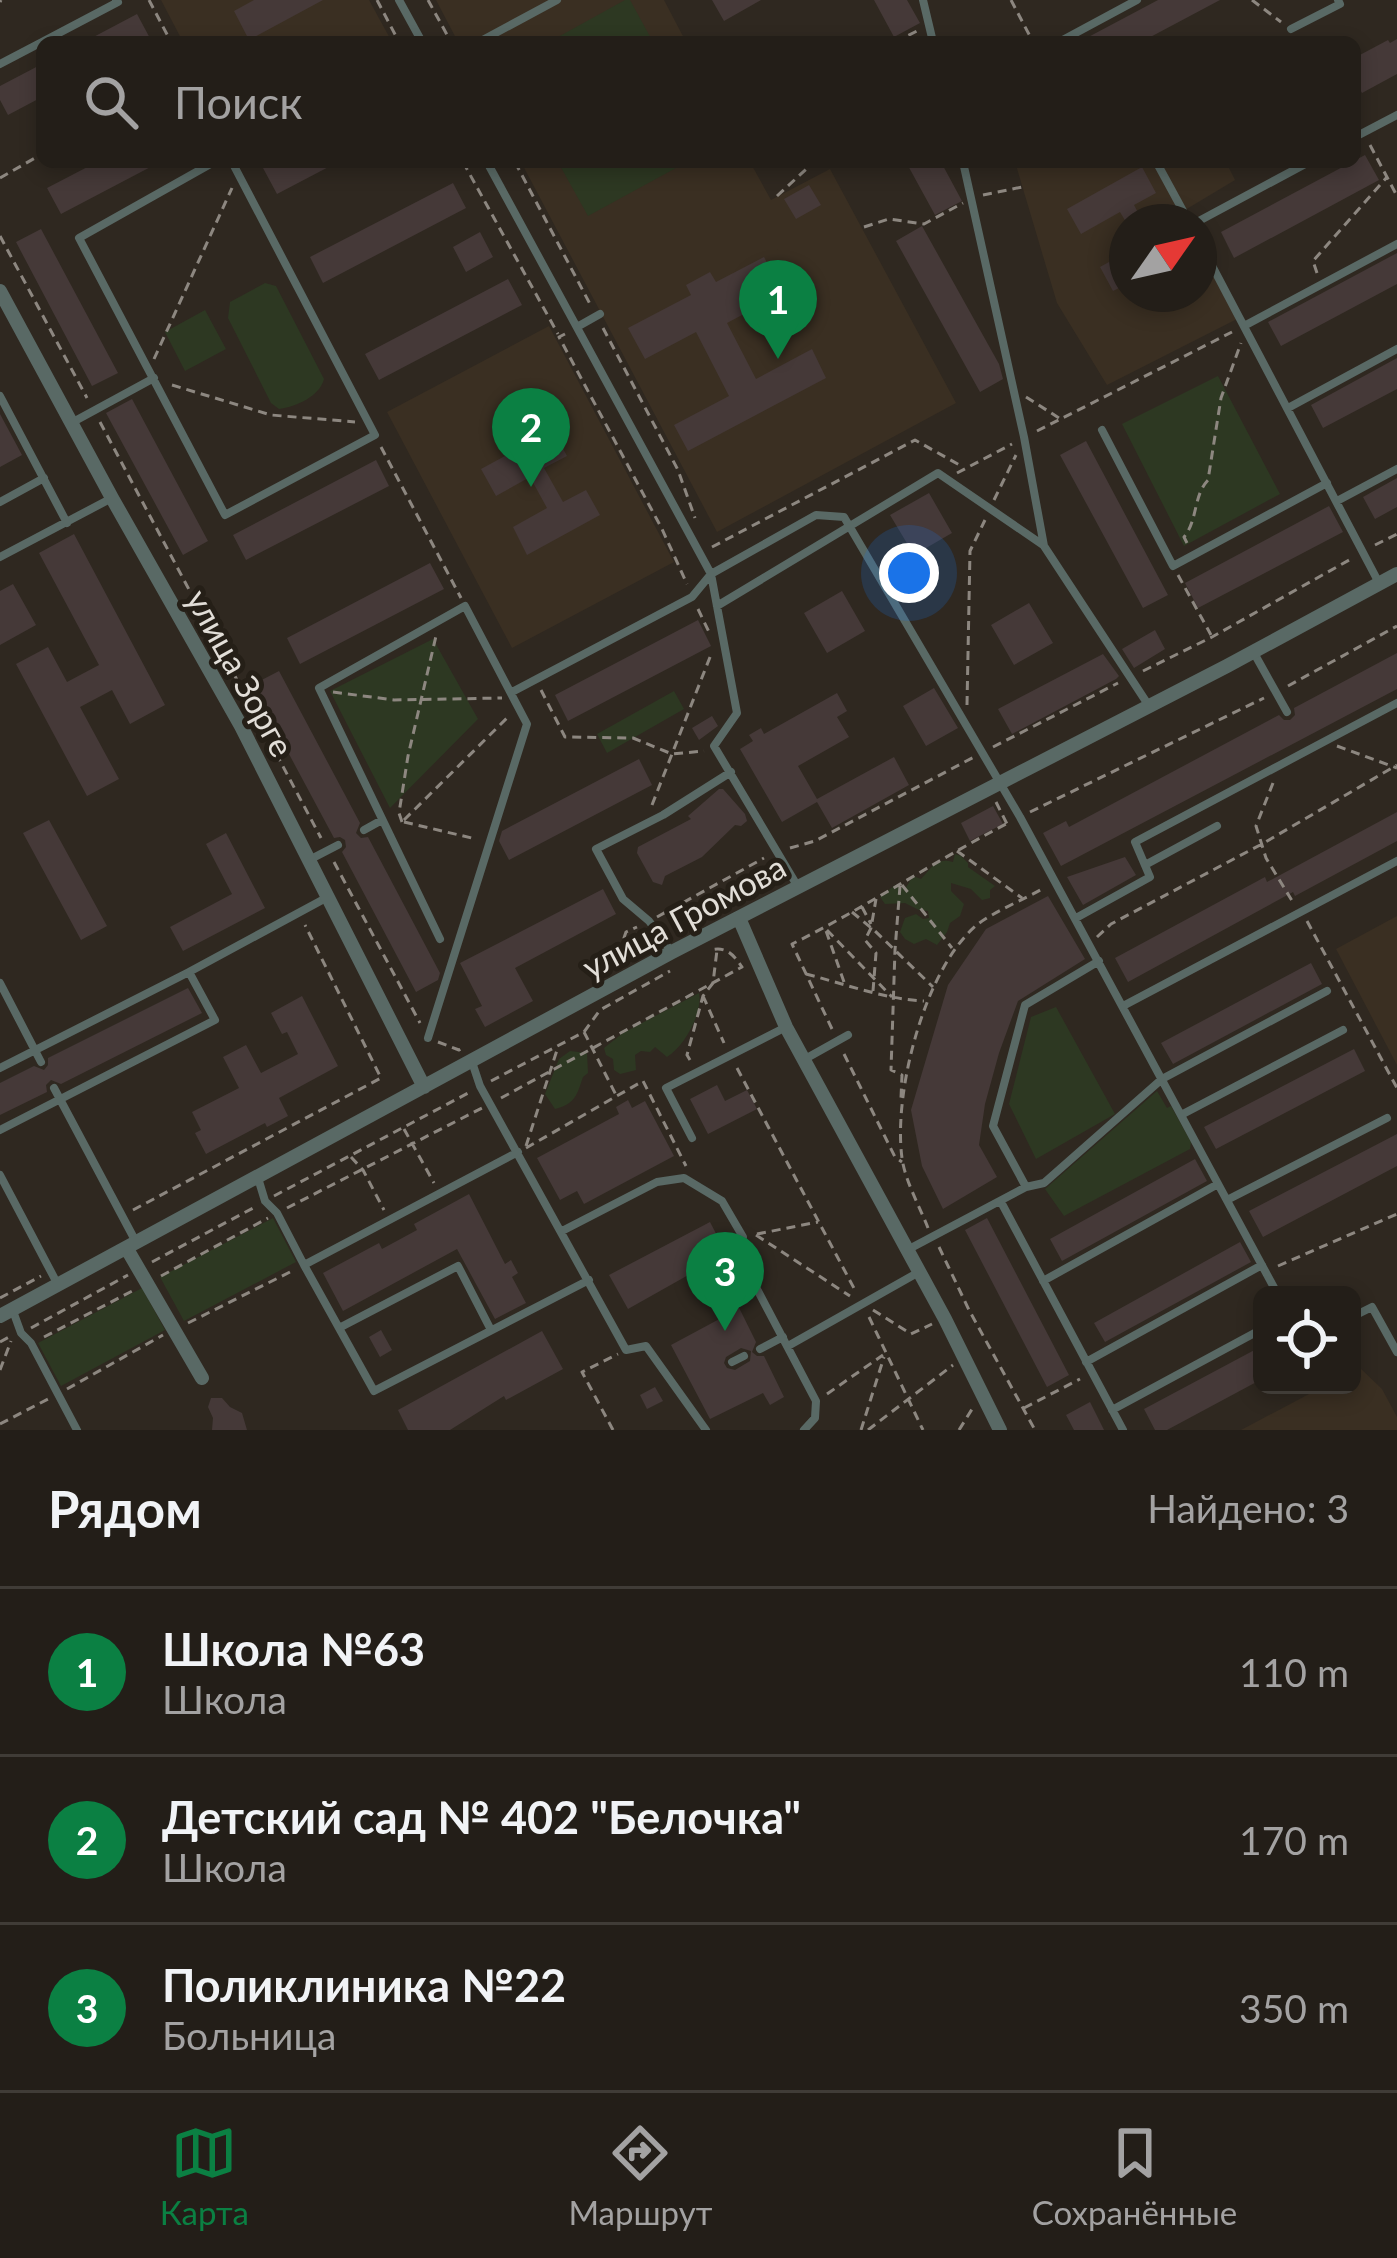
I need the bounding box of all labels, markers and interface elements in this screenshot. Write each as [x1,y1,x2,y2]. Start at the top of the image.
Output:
search box [36,36,1361,168]
icon: search [78,69,144,135]
text: Поиск [174,75,303,129]
north arrow [1109,204,1217,312]
pin: 1 [739,260,817,359]
pin: 2 [492,388,570,487]
your location [879,543,939,603]
street label: улица Зорге [179,582,303,763]
street label: улица Громова [575,846,792,986]
pin: 3 [686,1232,764,1331]
map controls [1253,1286,1361,1394]
button: locate [1253,1286,1361,1394]
text: Рядом [48,1478,202,1539]
text: Найдено: 3 [1147,1485,1349,1531]
text: Школа №63 [162,1622,425,1676]
text: 1 [76,1649,98,1695]
text: 110 m [1239,1649,1349,1695]
text: Школа [162,1676,287,1722]
text: Детский сад № 402 "Белочка" [162,1790,801,1844]
text: 2 [76,1817,98,1863]
text: 170 m [1239,1817,1349,1863]
text: Школа [162,1844,287,1890]
text: Поликлиника №22 [162,1958,566,2012]
text: 3 [76,1985,98,2031]
text: 350 m [1239,1985,1349,2031]
text: Больница [162,2012,336,2058]
tab: Карта [160,2120,249,2232]
tab: Маршрут [568,2120,712,2232]
tab: Сохранённые [1032,2120,1237,2232]

